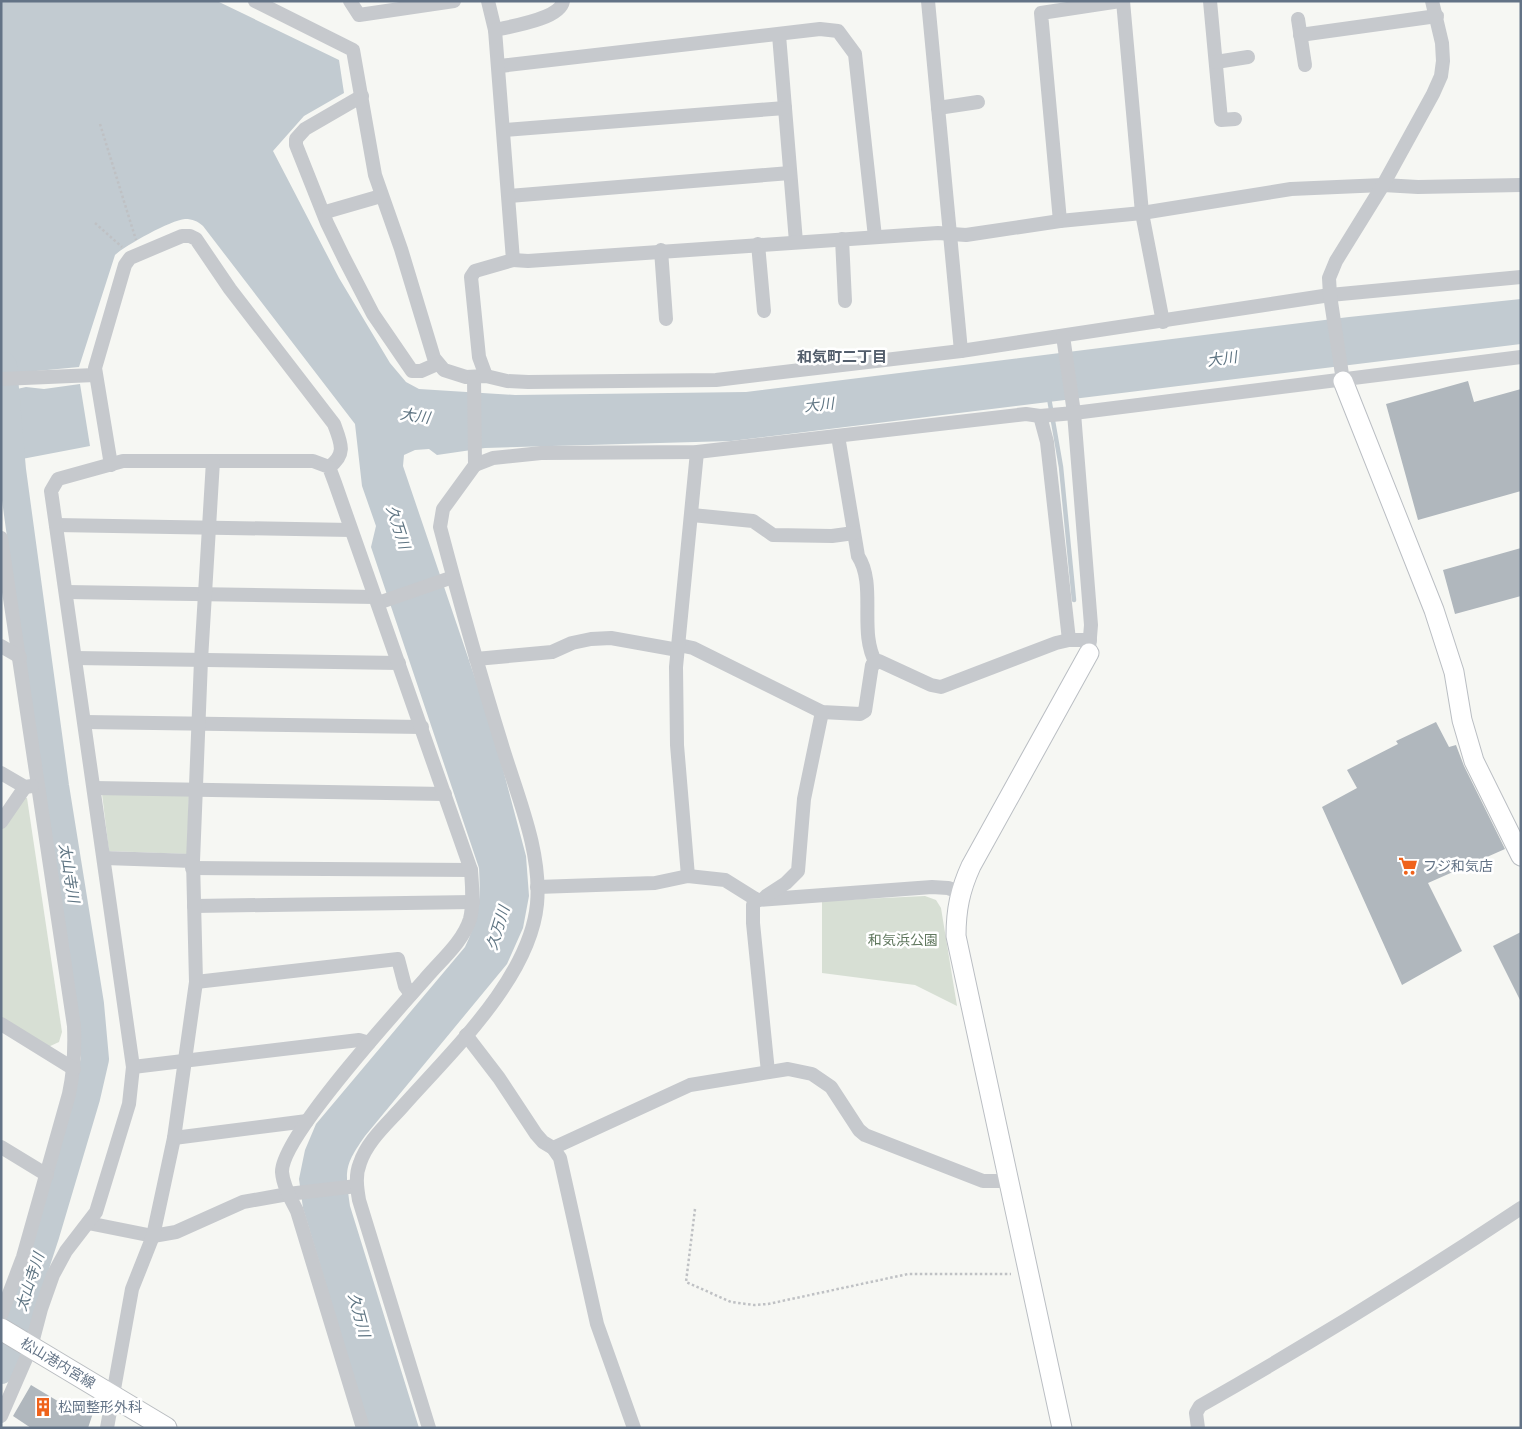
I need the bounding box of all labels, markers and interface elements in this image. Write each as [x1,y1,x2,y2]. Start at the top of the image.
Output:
district label: 和気町二丁目 [797,348,887,366]
water label: 大川 [1206,348,1240,370]
water label: 大川 [803,394,837,416]
water label: 大川 [399,405,433,427]
water label: 久万川 [382,503,414,553]
water label: 太山寺川 [55,842,83,906]
supermarket icon: フジ和気店 [1397,855,1419,877]
place label: フジ和気店 [1423,858,1493,874]
water label: 久万川 [483,902,514,952]
park label: 和気浜公園 [868,932,938,948]
water label: 太山寺川 [12,1249,48,1313]
water label: 久万川 [344,1291,374,1341]
street label: 松山港内宮線 [18,1335,98,1391]
building icon: 松岡整形外科 [32,1396,54,1418]
place label: 松岡整形外科 [58,1399,142,1415]

